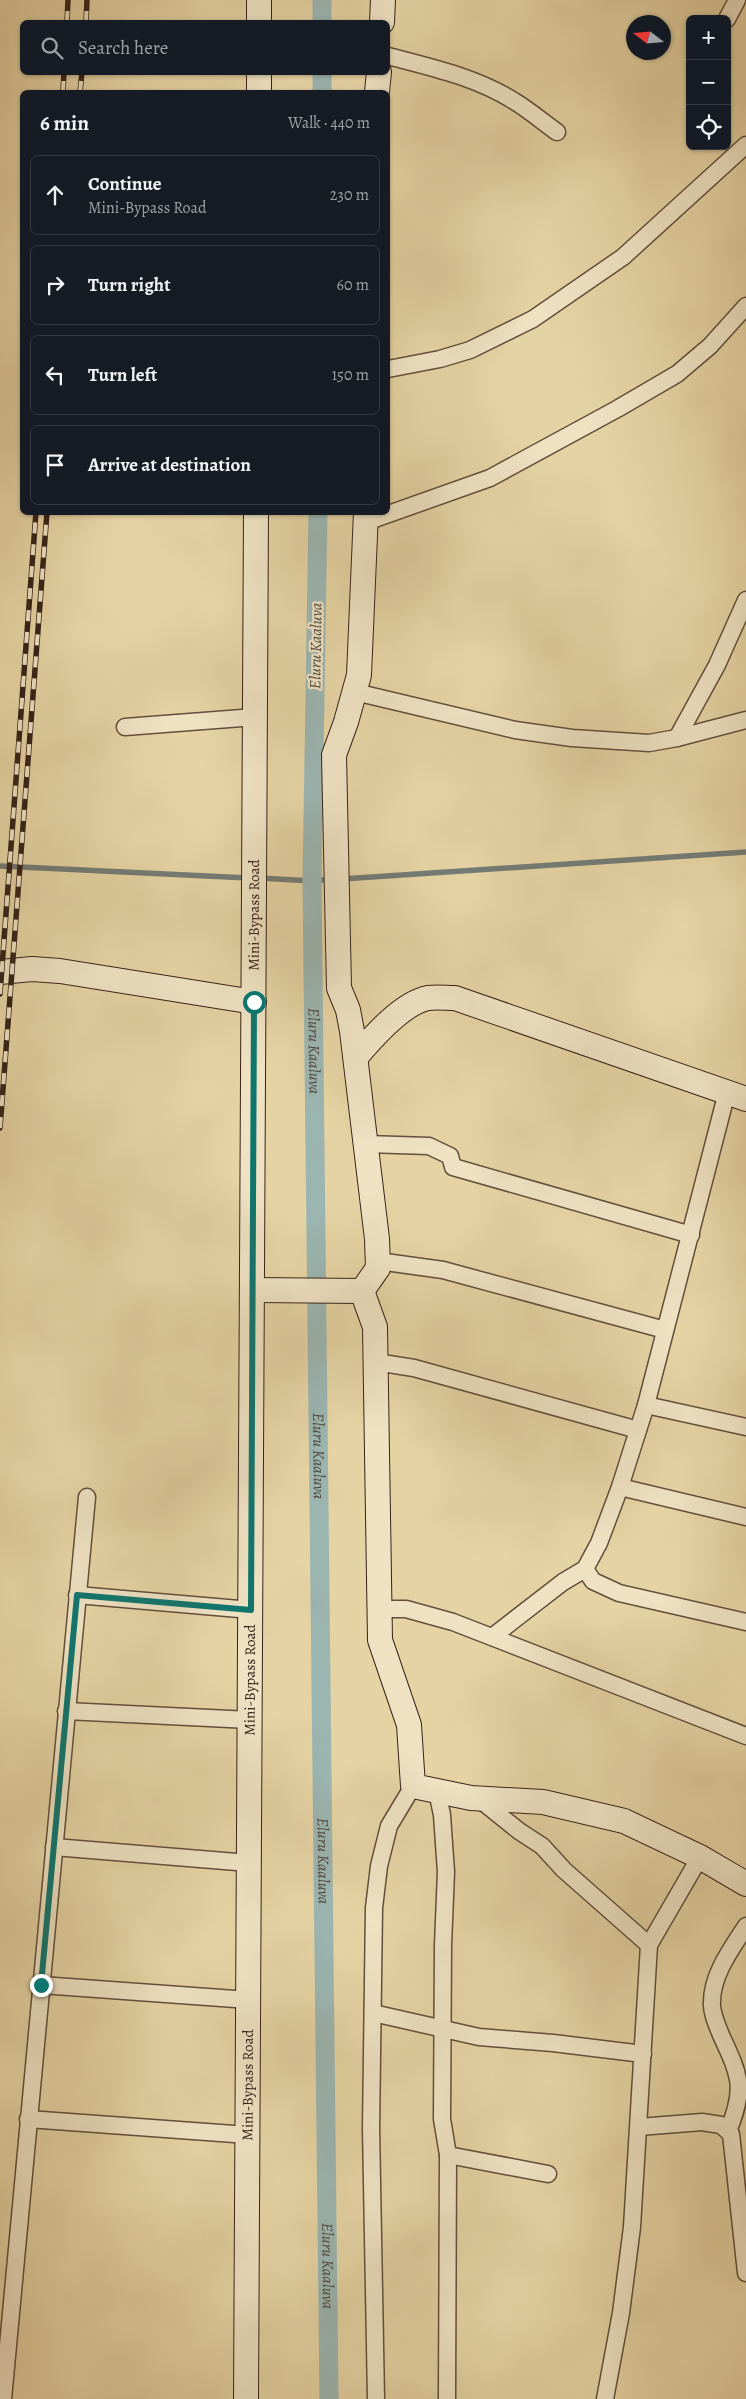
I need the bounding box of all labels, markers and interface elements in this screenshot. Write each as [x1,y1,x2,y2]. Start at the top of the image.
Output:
north arrow [626,15,671,60]
map controls [686,15,731,150]
button: + [686,15,731,60]
search box [20,20,390,75]
icon: search [38,34,66,62]
text: Search here [78,35,168,61]
button: − [686,60,731,105]
button: locate [686,105,731,150]
text: 6 min [40,109,89,137]
text: Walk · 440 m [288,112,370,134]
text: Continue [88,171,162,197]
icon: ahead [41,181,69,209]
text: 230 m [330,184,369,206]
text: Mini-Bypass Road [88,197,207,219]
icon: right [41,271,69,299]
text: Turn right [88,272,170,298]
text: 60 m [337,274,369,296]
icon: left [41,361,69,389]
text: Turn left [88,362,157,388]
text: 150 m [332,364,369,386]
icon: arrive [41,451,69,479]
text: Arrive at destination [88,452,251,478]
water label: Eluru Kaaluva [304,602,328,689]
street label: Mini-Bypass Road [244,858,264,971]
route start [243,991,266,1014]
water label: Eluru Kaaluva [302,1008,325,1095]
water label: Eluru Kaaluva [307,1413,330,1500]
street label: Mini-Bypass Road [240,1623,260,1736]
water label: Eluru Kaaluva [311,1818,334,1905]
route end [30,1974,53,1997]
street label: Mini-Bypass Road [237,2028,258,2141]
water label: Eluru Kaaluva [316,2223,339,2310]

